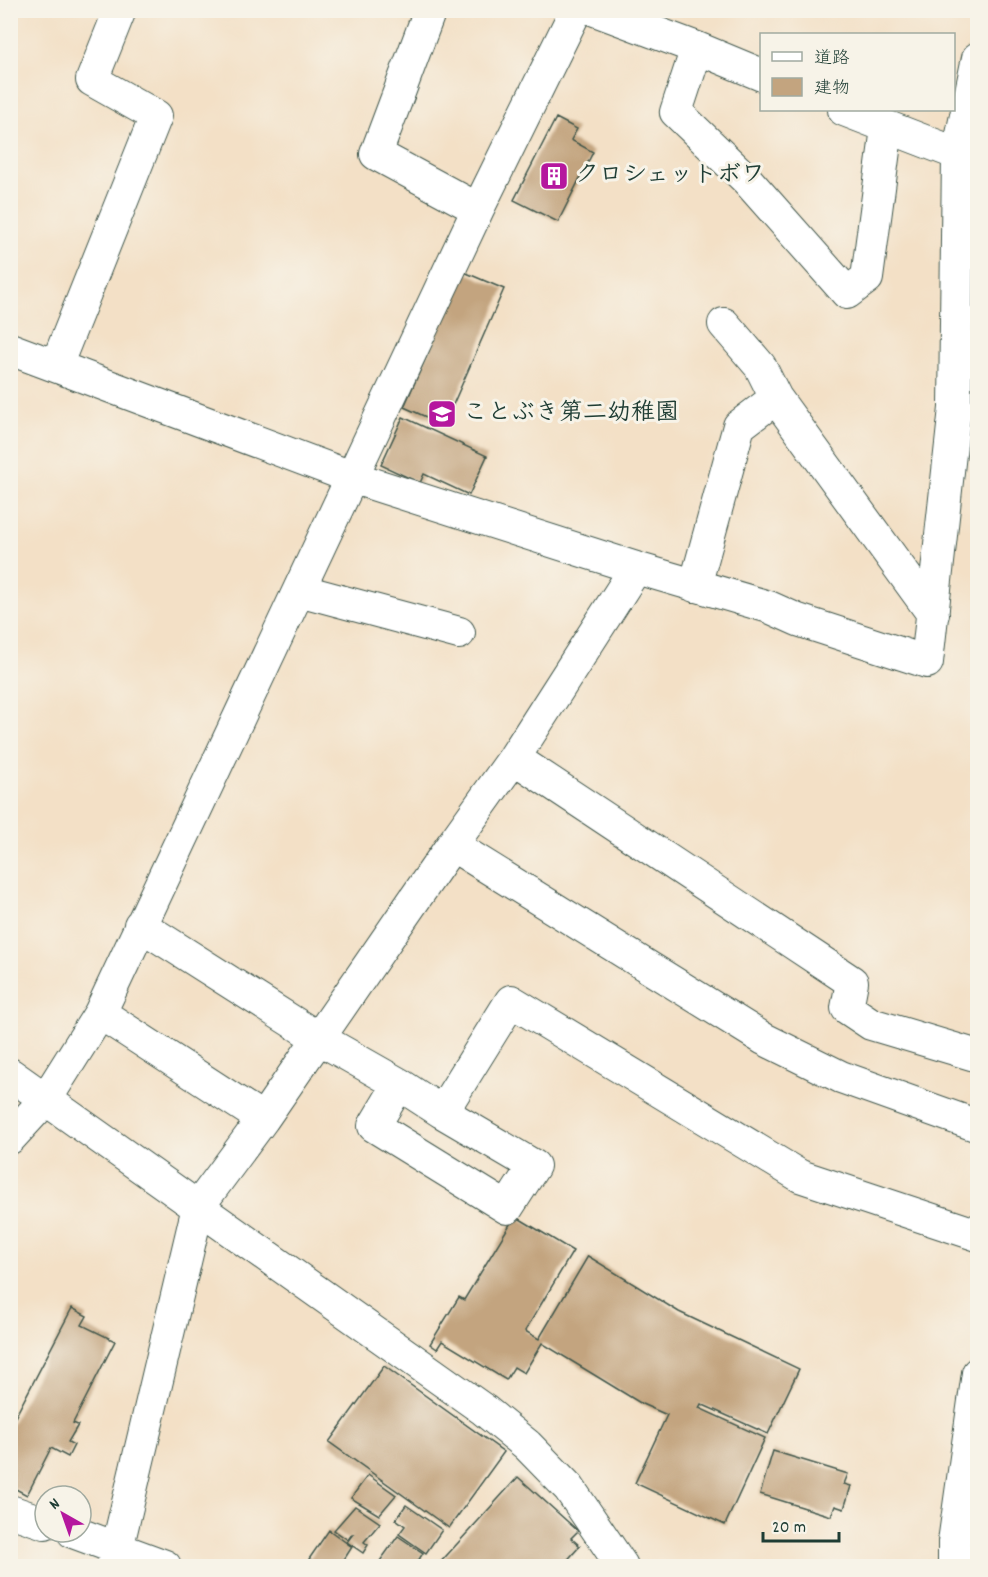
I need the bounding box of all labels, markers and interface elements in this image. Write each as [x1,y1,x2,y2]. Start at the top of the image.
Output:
legend [760,33,955,111]
text: 道路 [814,47,850,72]
text: 建物 [814,77,850,102]
place label: クロシェットボワ [575,159,765,193]
building icon: クロシェットボワ [538,160,570,192]
place label: ことぶき第二幼稚園 [463,397,679,431]
school or university icon: ことぶき第二幼稚園 [426,398,458,430]
north arrow [33,1484,93,1544]
text: N [45,1493,65,1516]
scale bar [763,1505,840,1543]
text: 20 m [772,1516,806,1541]

